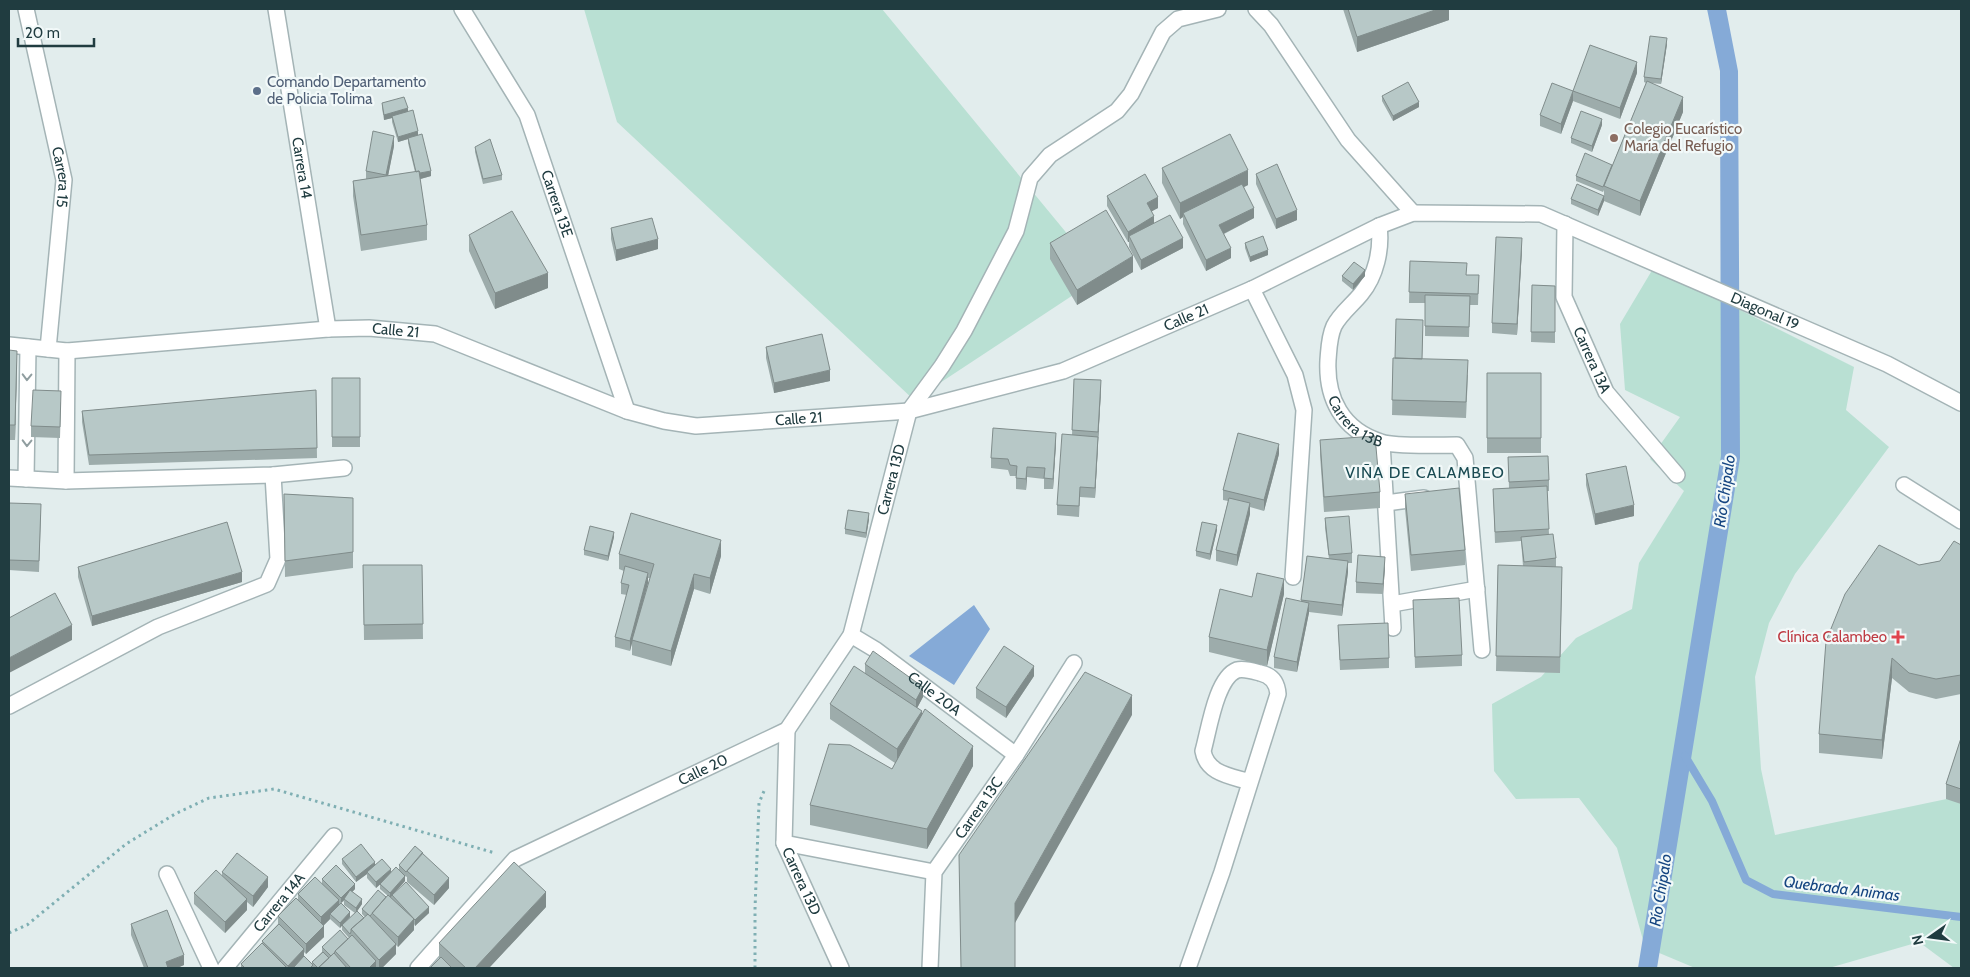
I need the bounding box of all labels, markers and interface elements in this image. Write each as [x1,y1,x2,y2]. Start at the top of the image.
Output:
scale bar [18,15,94,47]
text: 20 m [25,24,60,42]
place label: Comando Departamento de Policia Tolima [267,73,426,108]
marker: Comando Departamento de Policia Tolima [251,85,263,97]
place label: Colegio Eucarístico María del Refugio [1624,120,1742,155]
marker: Colegio Eucarístico María del Refugio [1608,132,1620,144]
street label: Carrera 14 [288,136,316,200]
street label: Carrera 15 [48,145,73,208]
street label: Carrera 13E [537,168,577,240]
street label: Diagonal 19 [1728,288,1802,334]
street label: Calle 21 [1161,300,1211,335]
street label: Calle 21 [371,319,420,342]
street label: Carrera 13A [1569,324,1615,397]
one-way arrow [22,373,33,381]
street label: Carrera 13B [1324,393,1385,451]
street label: Calle 21 [774,408,823,429]
one-way arrow [21,439,32,447]
street label: Carrera 13D [873,442,909,517]
water label: Río Chipalo [1710,454,1739,529]
district label: VIÑA DE CALAMBEO [1345,463,1505,482]
place label: Clínica Calambeo [1778,628,1887,646]
marker: Clínica Calambeo [1891,630,1905,644]
street label: Calle 20A [904,668,965,720]
street label: Calle 20 [675,750,731,789]
street label: Carrera 13C [951,774,1006,842]
street label: Carrera 13D [778,844,825,918]
water label: Río Chipalo [1645,852,1676,928]
street label: Carrera 14A [249,869,309,936]
water label: Quebrada Animas [1783,872,1901,905]
north arrow [1905,912,1955,962]
text: N [1907,933,1927,947]

